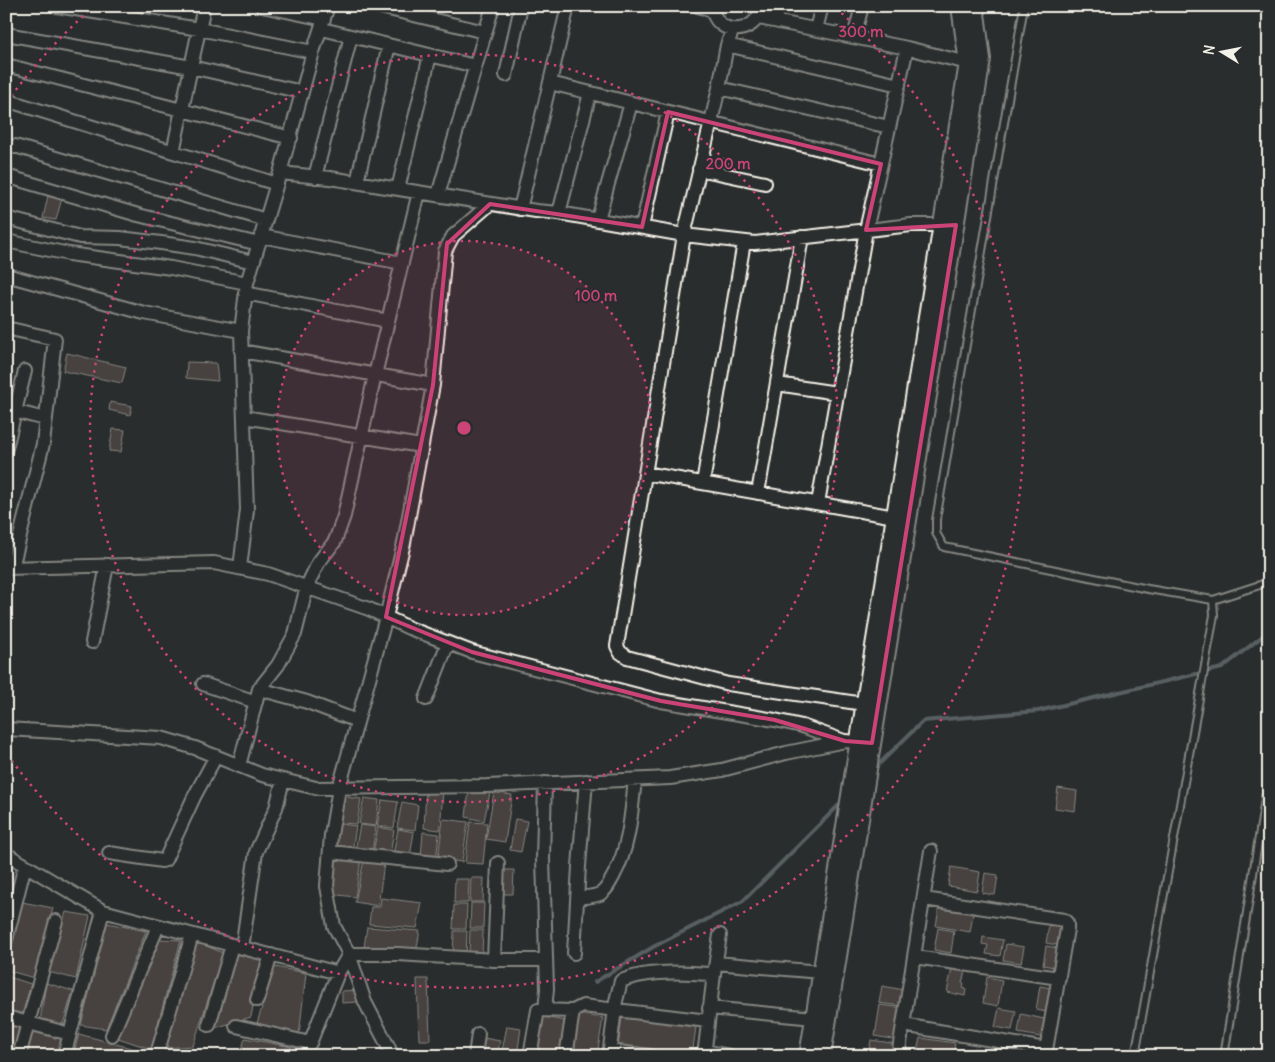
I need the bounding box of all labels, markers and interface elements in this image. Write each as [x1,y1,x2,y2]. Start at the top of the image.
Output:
text: 300 m [839,22,884,41]
north arrow [1198,28,1248,78]
text: N [1199,43,1219,56]
text: 200 m [706,154,750,173]
text: 100 m [575,286,617,305]
centre of rings [455,419,473,437]

